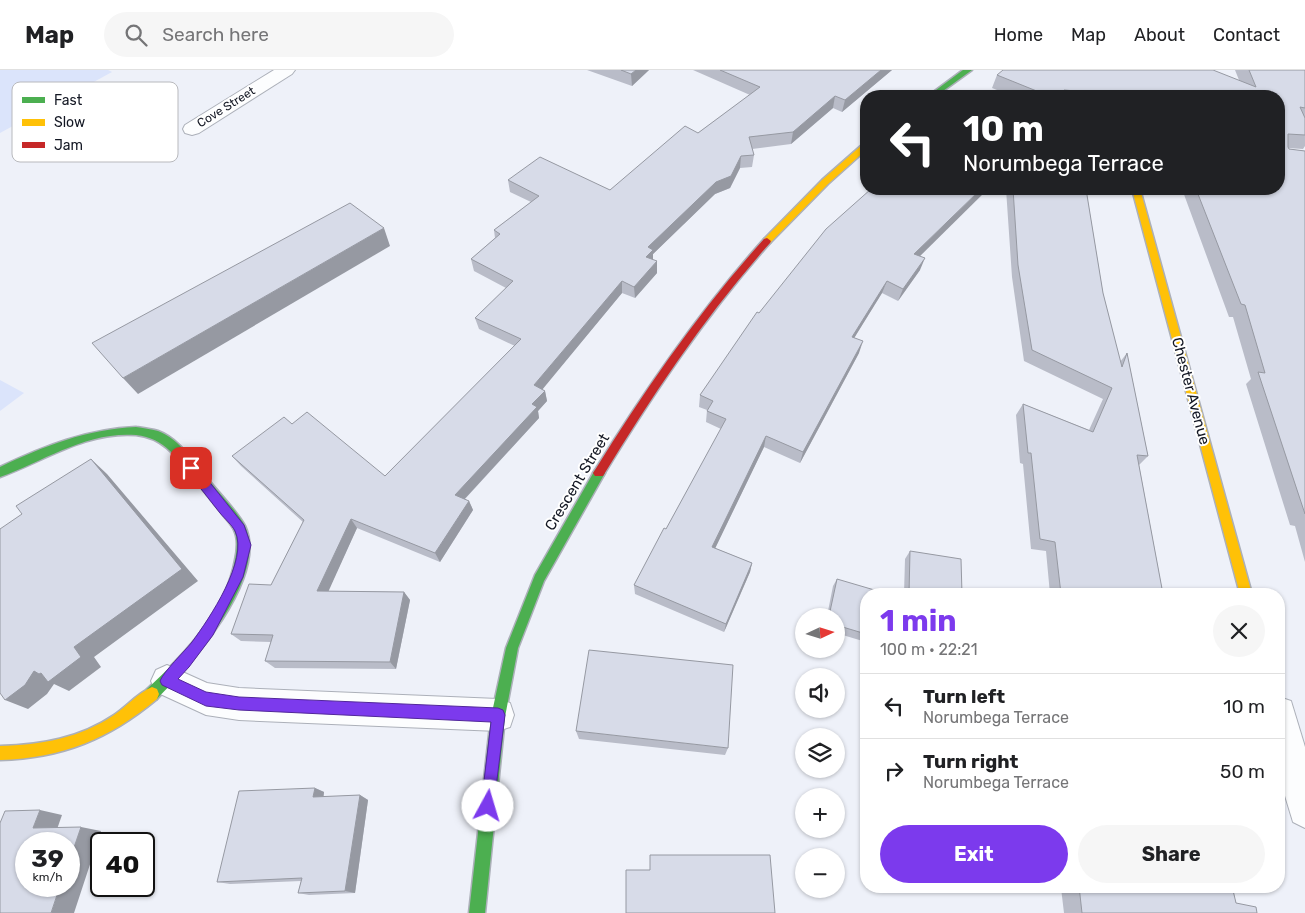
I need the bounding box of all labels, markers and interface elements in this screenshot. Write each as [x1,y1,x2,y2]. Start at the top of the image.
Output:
search box [104,12,454,57]
text: Map [25,21,74,49]
icon: search [122,21,150,49]
text: Search here [162,23,269,46]
text: Home [994,24,1043,46]
text: Map [1071,24,1106,46]
text: About [1134,24,1185,46]
text: Contact [1213,24,1280,46]
legend [12,82,178,162]
street label: Cove Street [195,84,258,130]
text: Fast [54,92,83,109]
text: 10 m [963,108,1044,150]
icon: left [880,110,945,175]
text: Slow [54,114,85,131]
text: Jam [54,137,83,154]
text: Norumbega Terrace [963,150,1164,177]
street label: Chester Avenue [1168,335,1214,447]
street label: Crescent Street [541,430,613,534]
pin [170,447,212,489]
icon: arrive [177,454,205,482]
text: 1 min [880,603,957,639]
button: close [1213,605,1265,657]
north arrow [795,608,845,658]
map controls [795,608,845,898]
text: 100 m · 22:21 [880,640,978,659]
button: sound [795,668,845,718]
text: Turn left [923,685,1005,708]
icon: left [880,692,908,720]
text: 10 m [1223,695,1265,718]
text: Norumbega Terrace [923,708,1069,727]
button: layers [795,728,845,778]
text: Turn right [923,750,1018,773]
icon: right [880,757,908,785]
text: 50 m [1220,760,1265,783]
text: Norumbega Terrace [923,773,1069,792]
position arrow [461,779,513,831]
button: + [795,788,845,838]
button: Exit [880,825,1068,883]
button: Share [1078,825,1265,883]
speed limit sign: 40 [90,832,155,897]
text: 39 [31,844,64,873]
button: − [795,848,845,898]
text: km/h [33,870,62,884]

